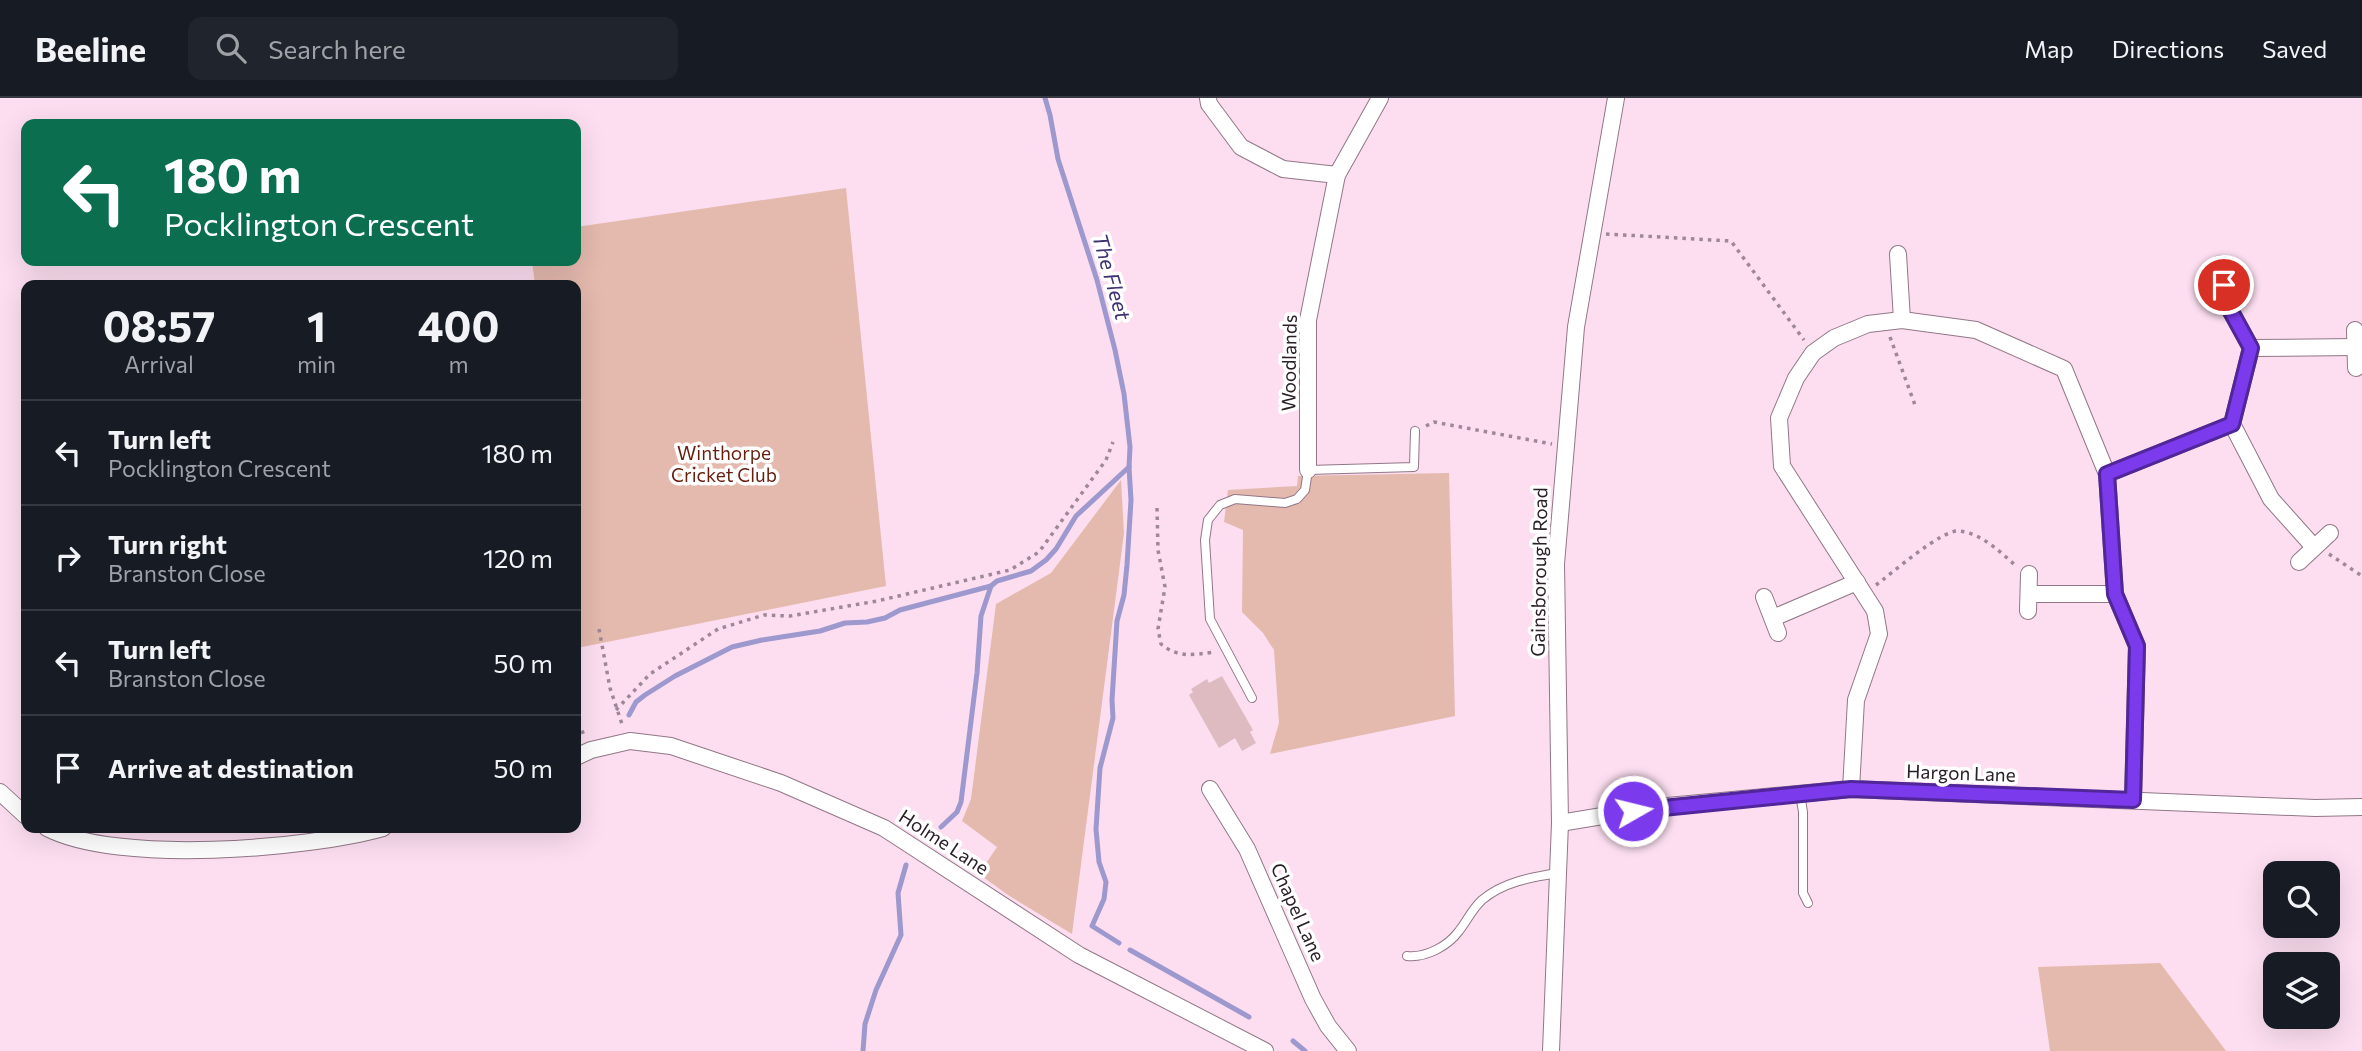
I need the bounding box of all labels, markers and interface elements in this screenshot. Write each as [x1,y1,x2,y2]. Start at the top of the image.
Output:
search box [188,17,678,80]
text: Beeline [35,28,146,69]
icon: search [212,29,250,67]
text: Search here [268,33,406,64]
text: Map [2024,34,2074,63]
text: Directions [2112,34,2224,63]
text: Saved [2262,34,2327,63]
text: 180 m [164,143,301,203]
icon: left [49,147,140,238]
text: Pocklington Crescent [164,203,474,243]
water label: The Fleet [1088,231,1137,323]
pin [2194,255,2254,315]
icon: arrive [2205,266,2243,304]
text: 08:57 [103,299,215,351]
text: 1 [307,299,326,351]
text: 400 [418,299,499,351]
street label: Woodlands [1276,314,1301,412]
text: Arrival [124,350,194,378]
text: min [297,350,336,378]
text: m [448,350,469,378]
text: Turn left [108,423,211,454]
icon: left [49,434,87,472]
text: 180 m [481,437,553,468]
park label: Winthorpe Cricket Club [671,441,777,486]
text: Pocklington Crescent [108,454,331,482]
street label: Gainsborough Road [1526,487,1551,657]
text: Turn right [108,528,227,559]
icon: right [49,539,87,577]
text: 120 m [483,542,553,573]
text: Branston Close [108,559,266,587]
text: Turn left [108,633,211,664]
icon: left [49,644,87,682]
text: 50 m [493,647,553,678]
text: Branston Close [108,664,266,692]
icon: arrive [49,749,87,787]
text: Arrive at destination [108,752,354,783]
text: 50 m [493,752,553,783]
street label: Hargon Lane [1906,759,2016,786]
position arrow [1596,774,1670,848]
street label: Holme Lane [895,804,993,879]
street label: Chapel Lane [1267,859,1330,965]
map controls [2263,861,2340,1029]
button: search [2263,861,2340,938]
button: layers [2263,952,2340,1029]

